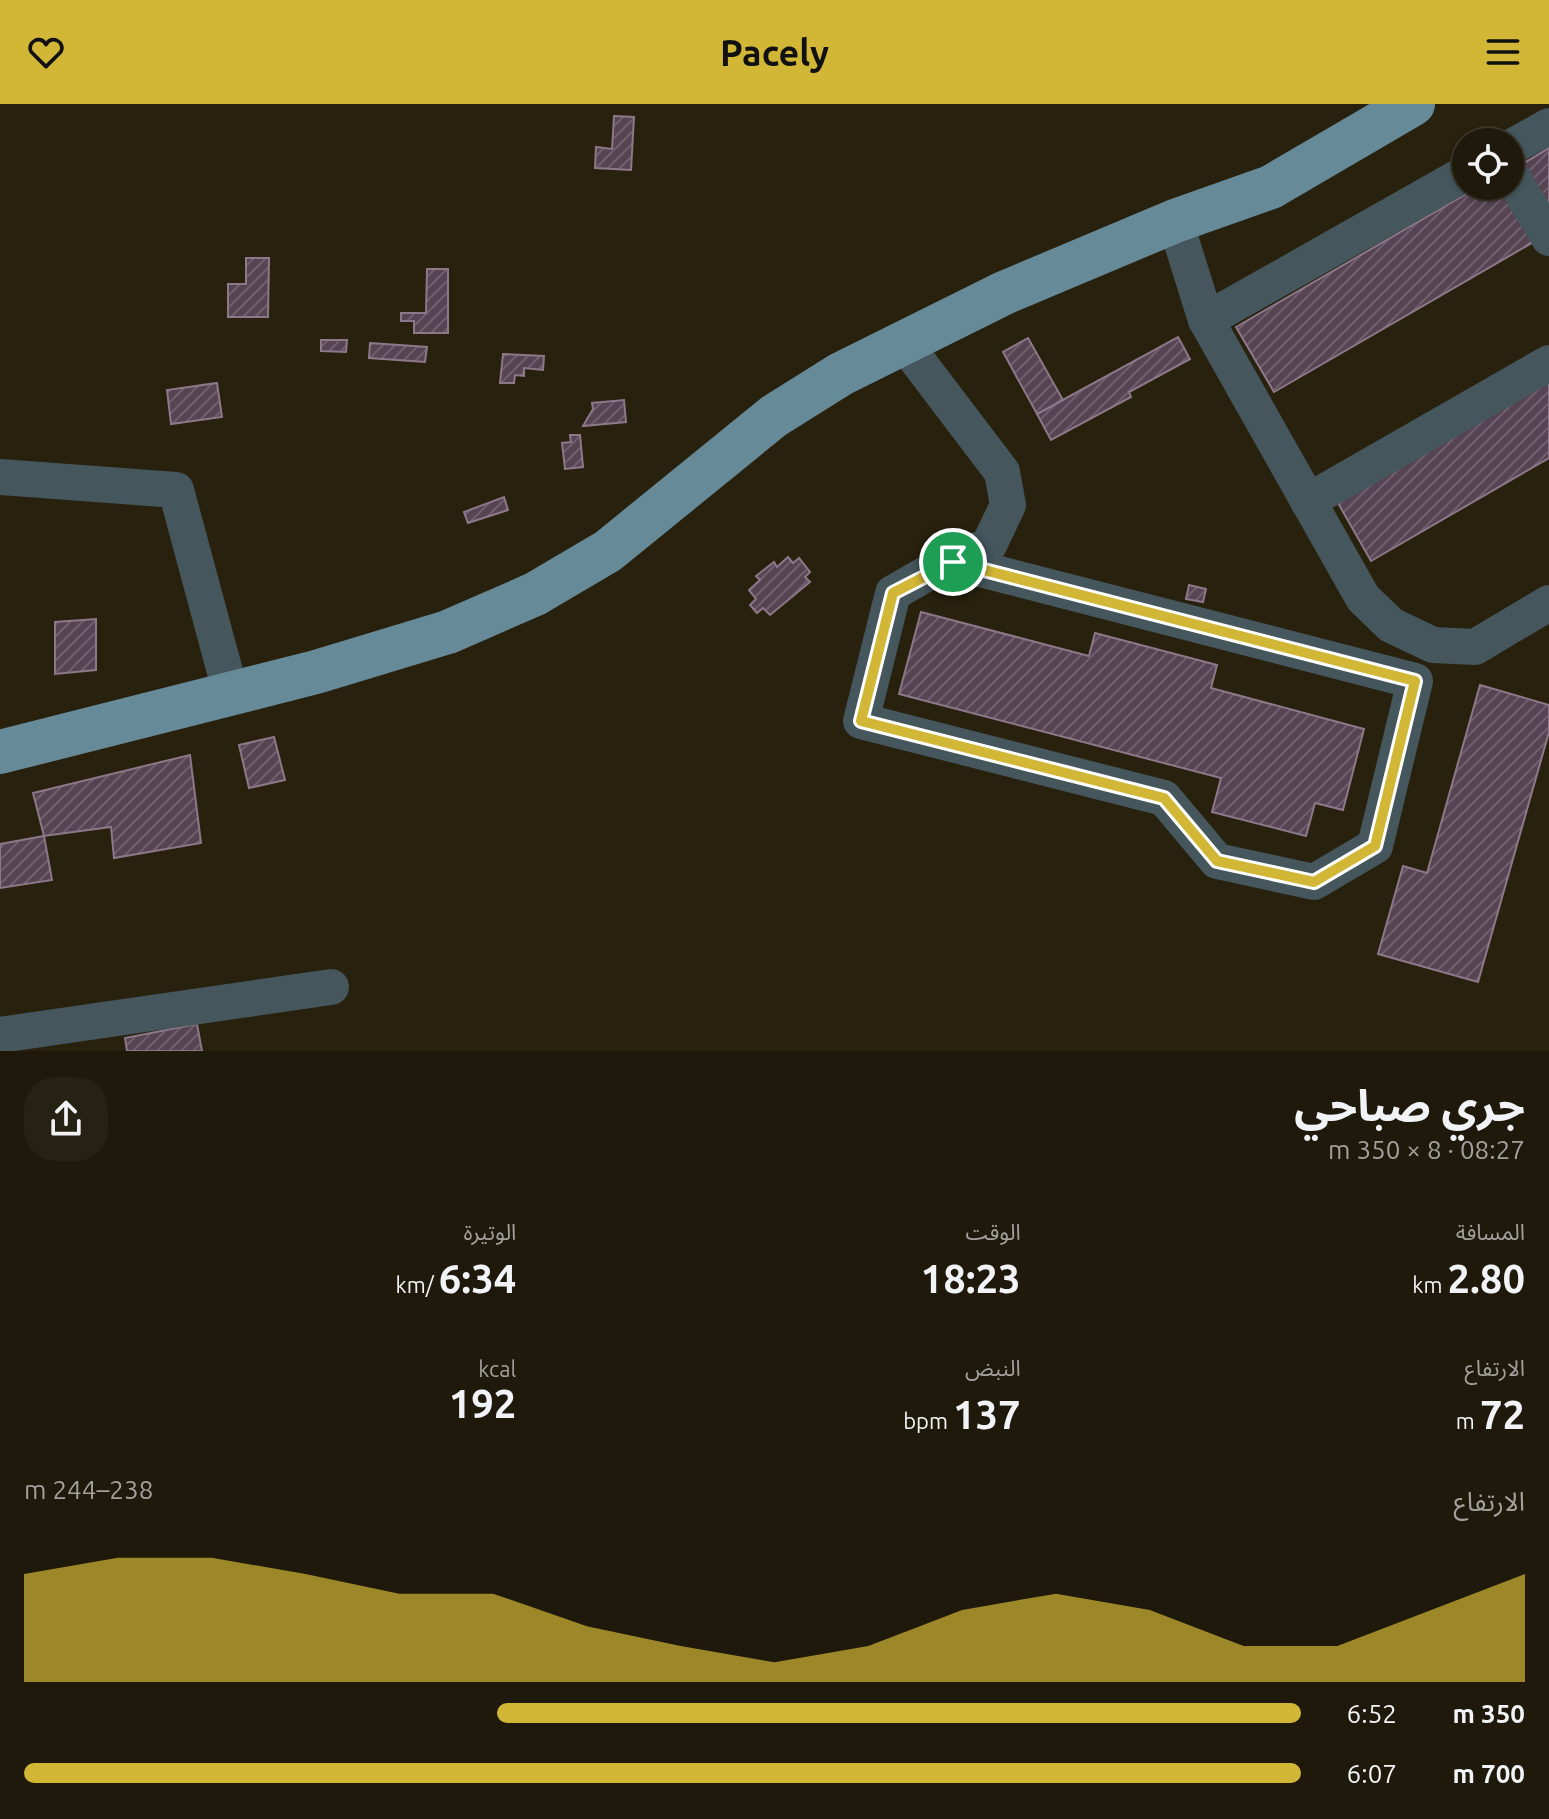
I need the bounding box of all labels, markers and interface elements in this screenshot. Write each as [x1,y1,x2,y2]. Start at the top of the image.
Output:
icon: heart [24,30,68,74]
icon: menu [1481,30,1525,74]
text: Pacely [720,32,829,73]
map controls [1452,128,1524,200]
button: locate [1452,128,1524,200]
pin [919,528,987,596]
icon: arrive [931,540,975,584]
button: share [24,1077,108,1161]
text: جري صباحي [1294,1080,1525,1129]
text: 08:27 · 8 × 350 m [1328,1135,1525,1164]
text: الوتيرة [463,1219,516,1244]
text: الوقت [965,1219,1021,1244]
text: المسافة [1456,1219,1525,1244]
text: 6:34 [439,1256,516,1301]
text: 18:23 [921,1256,1021,1301]
text: 2.80 [1447,1256,1525,1301]
text: /km [396,1272,439,1297]
text: km [1412,1272,1447,1297]
text: النبض [965,1355,1021,1380]
text: الارتفاع [1465,1355,1525,1380]
text: kcal [478,1356,516,1381]
text: 192 [449,1381,516,1426]
text: 137 [953,1392,1021,1437]
text: 72 [1480,1392,1525,1437]
text: bpm [903,1408,953,1433]
text: m [1456,1408,1480,1433]
text: 238–244 m [24,1475,153,1504]
text: الارتفاع [1454,1487,1525,1516]
text: 6:52 [1347,1699,1397,1728]
text: 350 m [1452,1699,1525,1728]
text: 6:07 [1347,1759,1397,1788]
text: 700 m [1452,1759,1525,1788]

